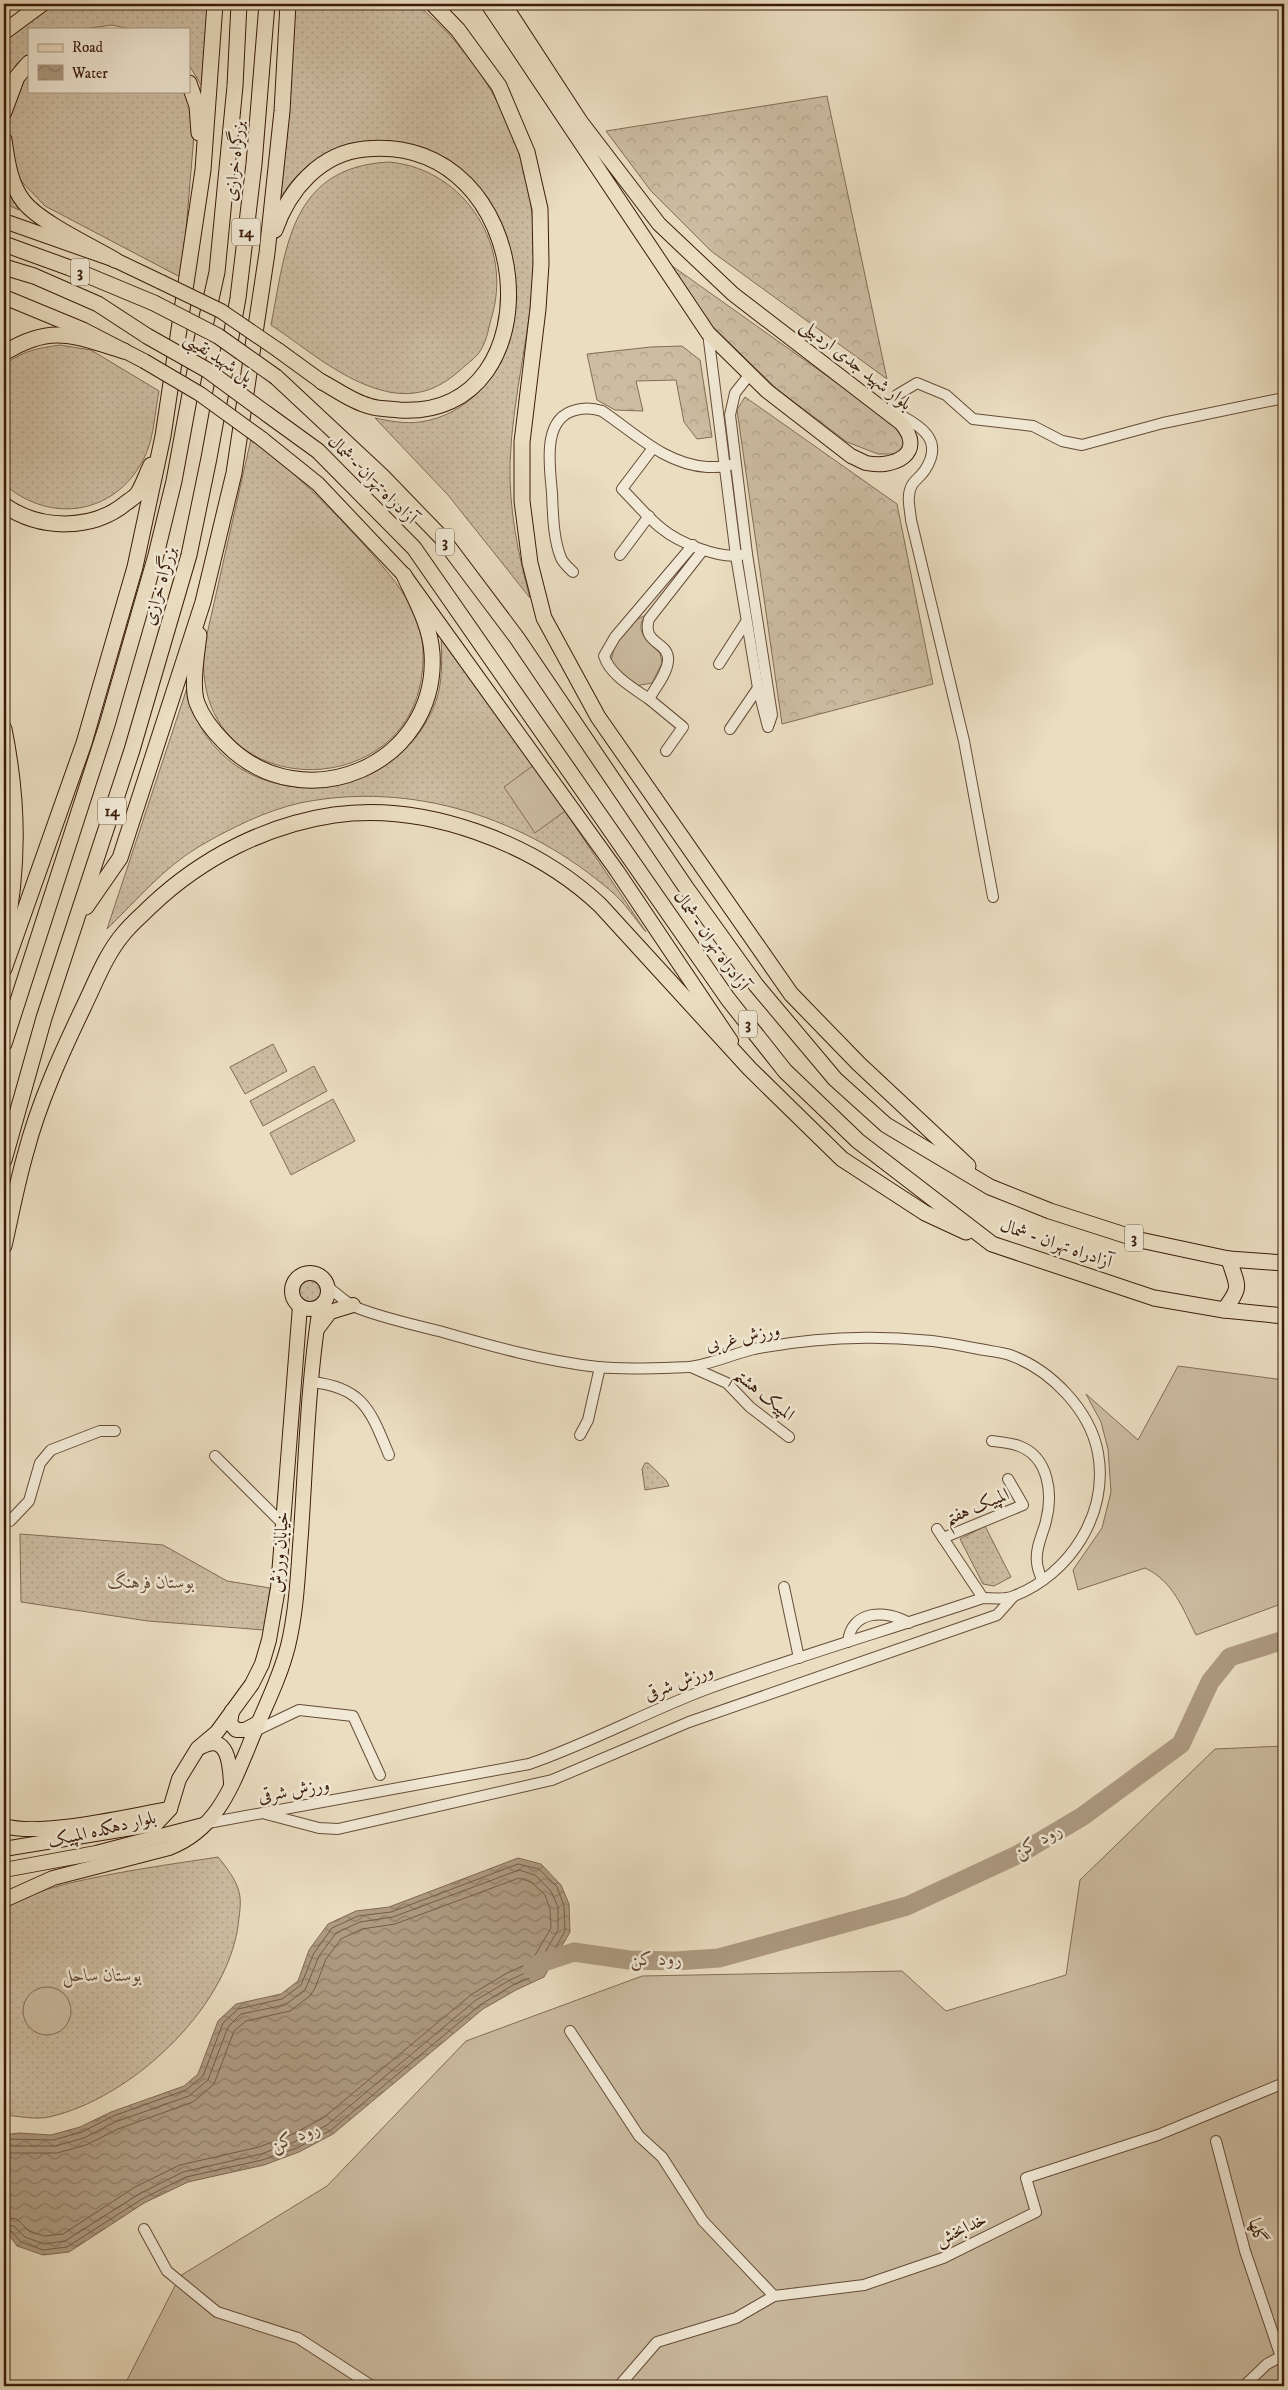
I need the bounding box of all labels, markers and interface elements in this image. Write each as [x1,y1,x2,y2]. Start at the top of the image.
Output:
legend [28,28,190,92]
text: Road [72,38,104,57]
text: Water [71,64,108,83]
street label: بزرگراه خرازی [218,120,250,202]
road number: 14 [232,218,260,246]
road number: 3 [71,258,89,286]
street label: بلوار شهید جدی اردبیلی [795,315,916,416]
street label: پل شهید نقیبی [178,328,258,392]
street label: آزادراه تهران - شمال [323,431,423,531]
road number: 3 [436,528,454,556]
street label: بزرگراه خرازی [136,544,182,628]
road number: 14 [98,798,126,824]
street label: آزادراه تهران - شمال [668,887,755,997]
road number: 3 [739,1011,757,1038]
street label: آزادراه تهران - شمال [997,1215,1117,1274]
road number: 3 [1125,1224,1143,1252]
street label: ورزش غربی [704,1319,782,1358]
street label: المپیک هشتم [725,1364,799,1431]
street label: المپیک هفتم [941,1483,1015,1536]
street label: خیابان ورزش [265,1510,295,1594]
park label: بوستان فرهنگ [107,1570,195,1594]
street label: ورزش شرقی [641,1660,717,1706]
street label: ورزش شرقی [257,1774,331,1808]
street label: بلوار دهکده المپیک [46,1807,158,1853]
water label: رود کن [1010,1818,1067,1865]
water label: رود کن [630,1948,682,1972]
park label: بوستان ساحل [62,1965,142,1988]
water label: رود کن [267,2117,324,2158]
street label: خدابخش [932,2209,990,2251]
street label: گلها [1243,2216,1272,2246]

